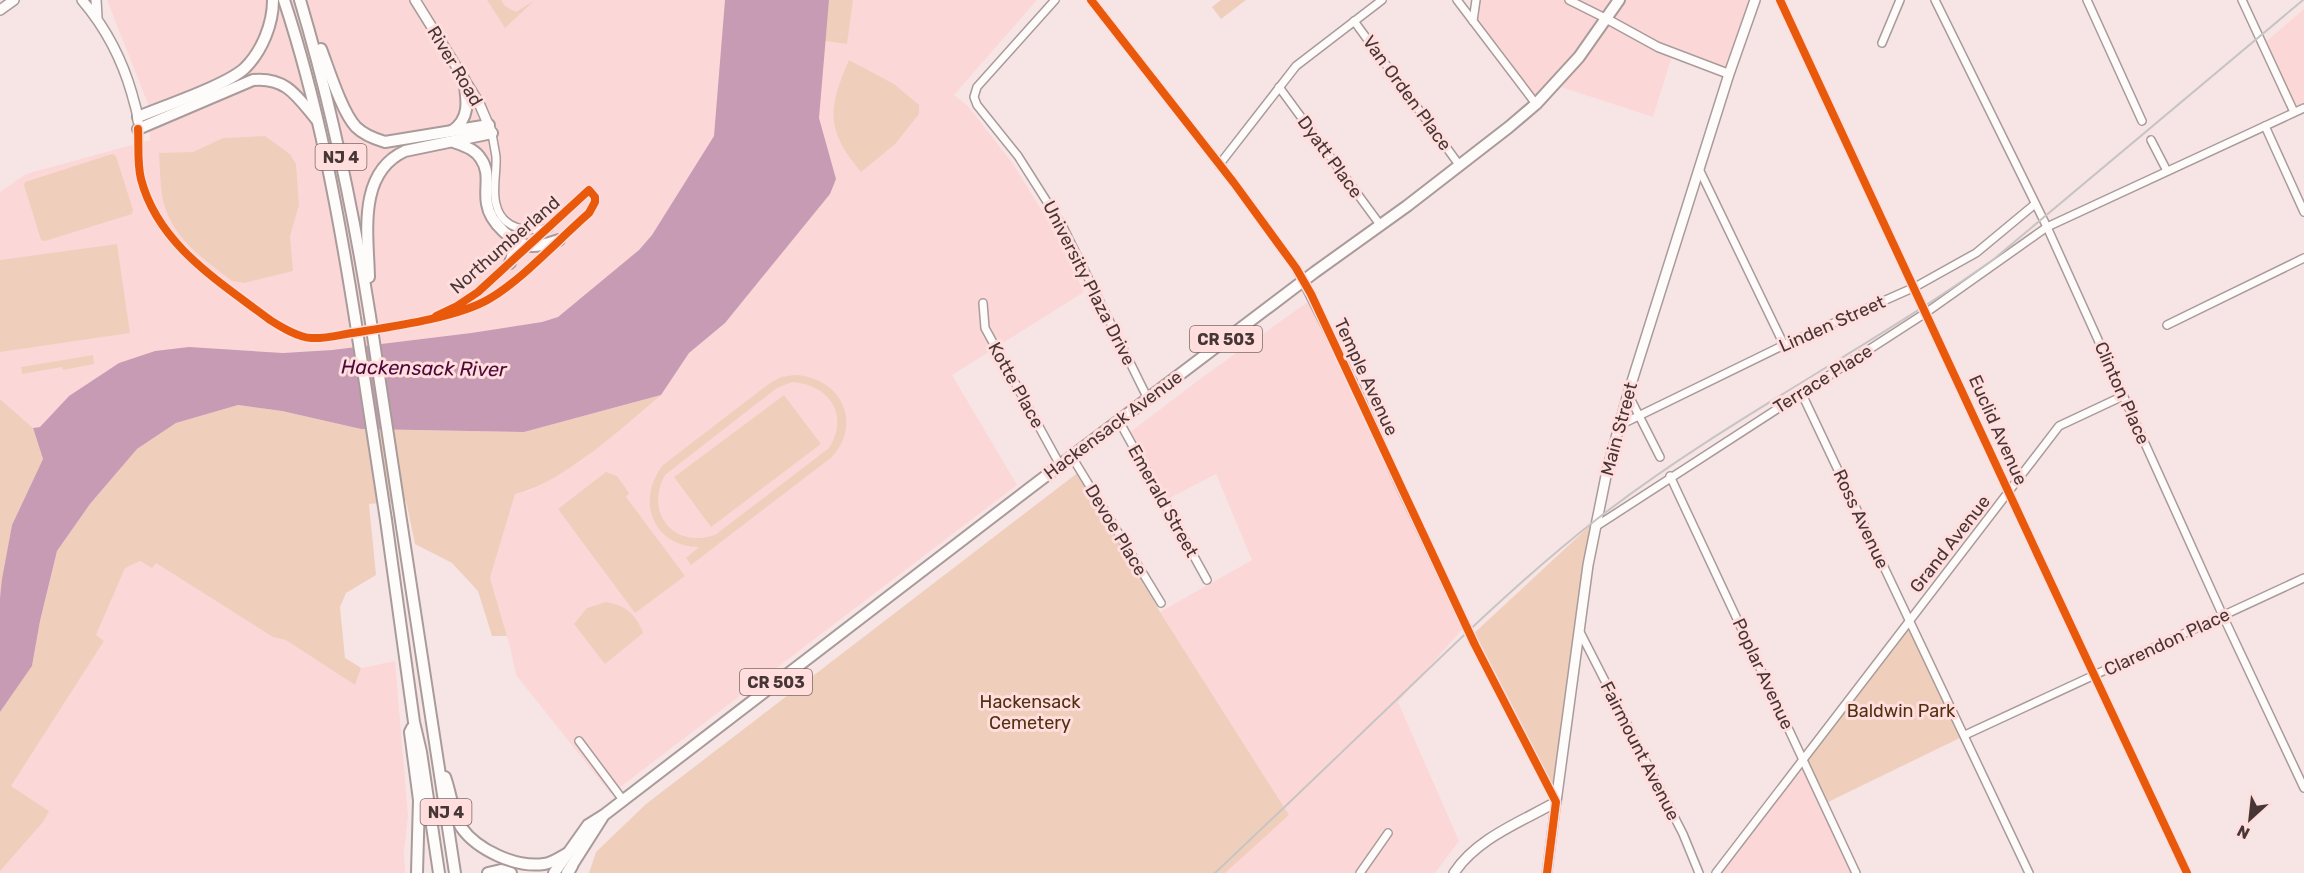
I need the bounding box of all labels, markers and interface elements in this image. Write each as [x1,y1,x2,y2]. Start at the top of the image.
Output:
street label: River Road [423,22,487,110]
street label: Van Orden Place [1358,31,1456,155]
street label: Dyatt Place [1293,112,1367,202]
road number: NJ 4 [316,144,366,170]
street label: Northumberland [446,191,564,299]
street label: University Plaza Drive [1038,197,1140,369]
street label: Linden Street [1776,291,1888,357]
street label: Temple Avenue [1329,315,1403,439]
road number: CR 503 [1190,326,1262,352]
street label: Kotte Place [983,338,1049,432]
street label: Clinton Place [2090,338,2154,448]
street label: Terrace Place [1769,340,1877,418]
water label: Hackensack River [341,355,508,381]
street label: Hackensack Avenue [1039,366,1187,484]
street label: Euclid Avenue [1964,372,2032,488]
street label: Main Street [1596,380,1642,478]
street label: Emerald Street [1123,441,1203,561]
street label: Ross Avenue [1828,466,1894,572]
street label: Devoe Place [1080,480,1152,580]
street label: Grand Avenue [1905,491,1995,597]
street label: Clarendon Place [2101,603,2233,681]
street label: Poplar Avenue [1728,615,1798,733]
road number: CR 503 [740,669,812,695]
street label: Fairmount Avenue [1595,678,1685,824]
park label: Hackensack Cemetery [980,691,1081,734]
park label: Baldwin Park [1847,700,1956,722]
north arrow [2220,789,2280,849]
road number: NJ 4 [420,799,472,825]
text: N [2234,821,2253,843]

